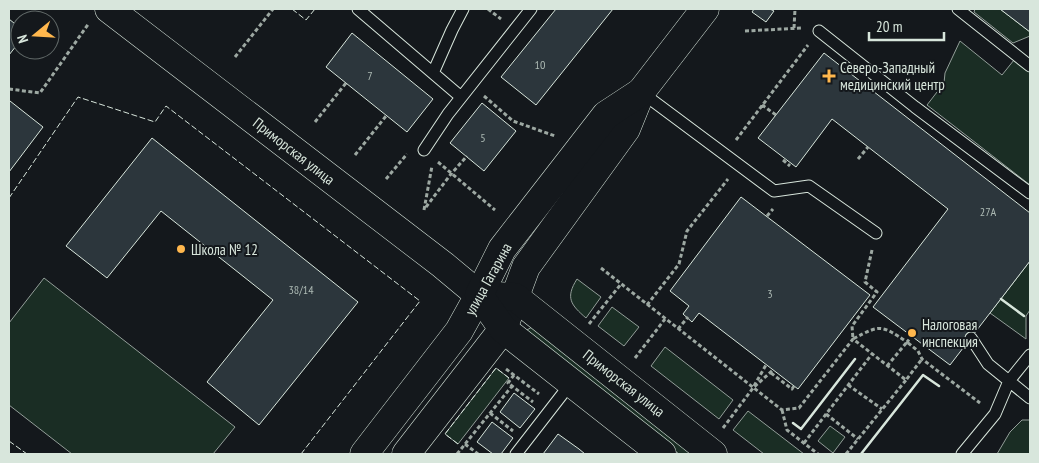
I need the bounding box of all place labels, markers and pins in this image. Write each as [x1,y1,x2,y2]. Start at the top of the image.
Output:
place label: Северо-Западный медицинский центр [840,58,945,94]
marker: Северо-Западный медицинский центр [822,69,836,83]
place label: Школа № 12 [191,240,258,259]
marker: Школа № 12 [175,243,187,255]
place label: Налоговая инспекция [922,315,978,351]
marker: Налоговая инспекция [906,327,918,339]

